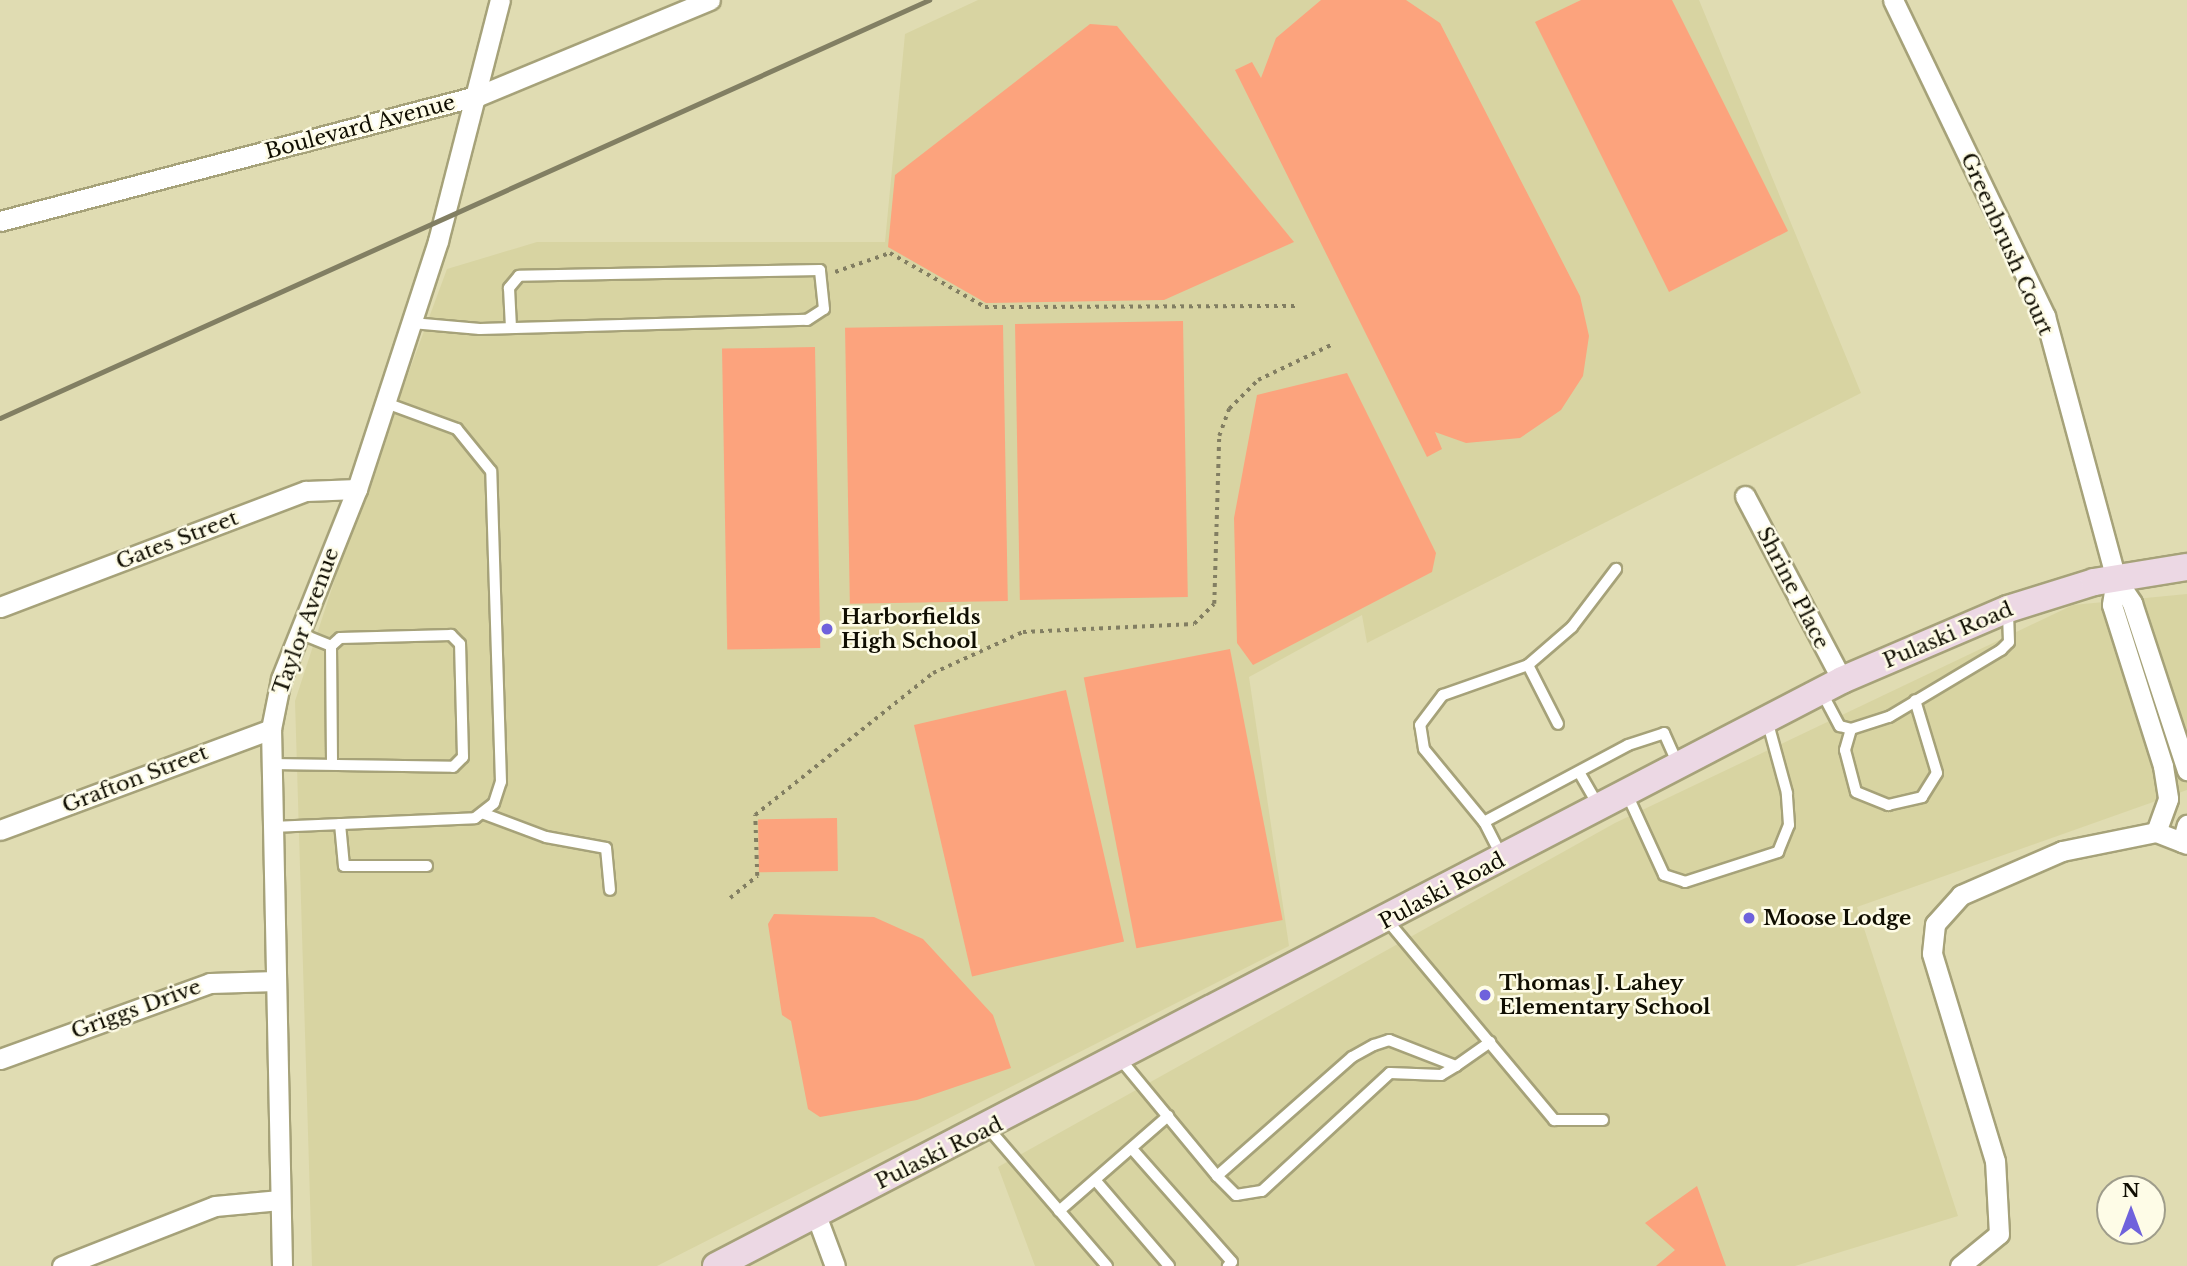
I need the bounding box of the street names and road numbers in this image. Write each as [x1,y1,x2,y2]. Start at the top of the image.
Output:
street label: Boulevard Avenue [262,89,458,165]
street label: Greenbrush Court [1955,149,2059,339]
street label: Gates Street [112,505,242,575]
street label: Shrine Place [1751,523,1835,653]
street label: Taylor Avenue [268,544,344,698]
street label: Pulaski Road [1879,596,2017,674]
street label: Grafton Street [59,740,211,818]
street label: Pulaski Road [1375,847,1509,935]
street label: Griggs Drive [68,974,204,1044]
street label: Pulaski Road [871,1111,1007,1195]

